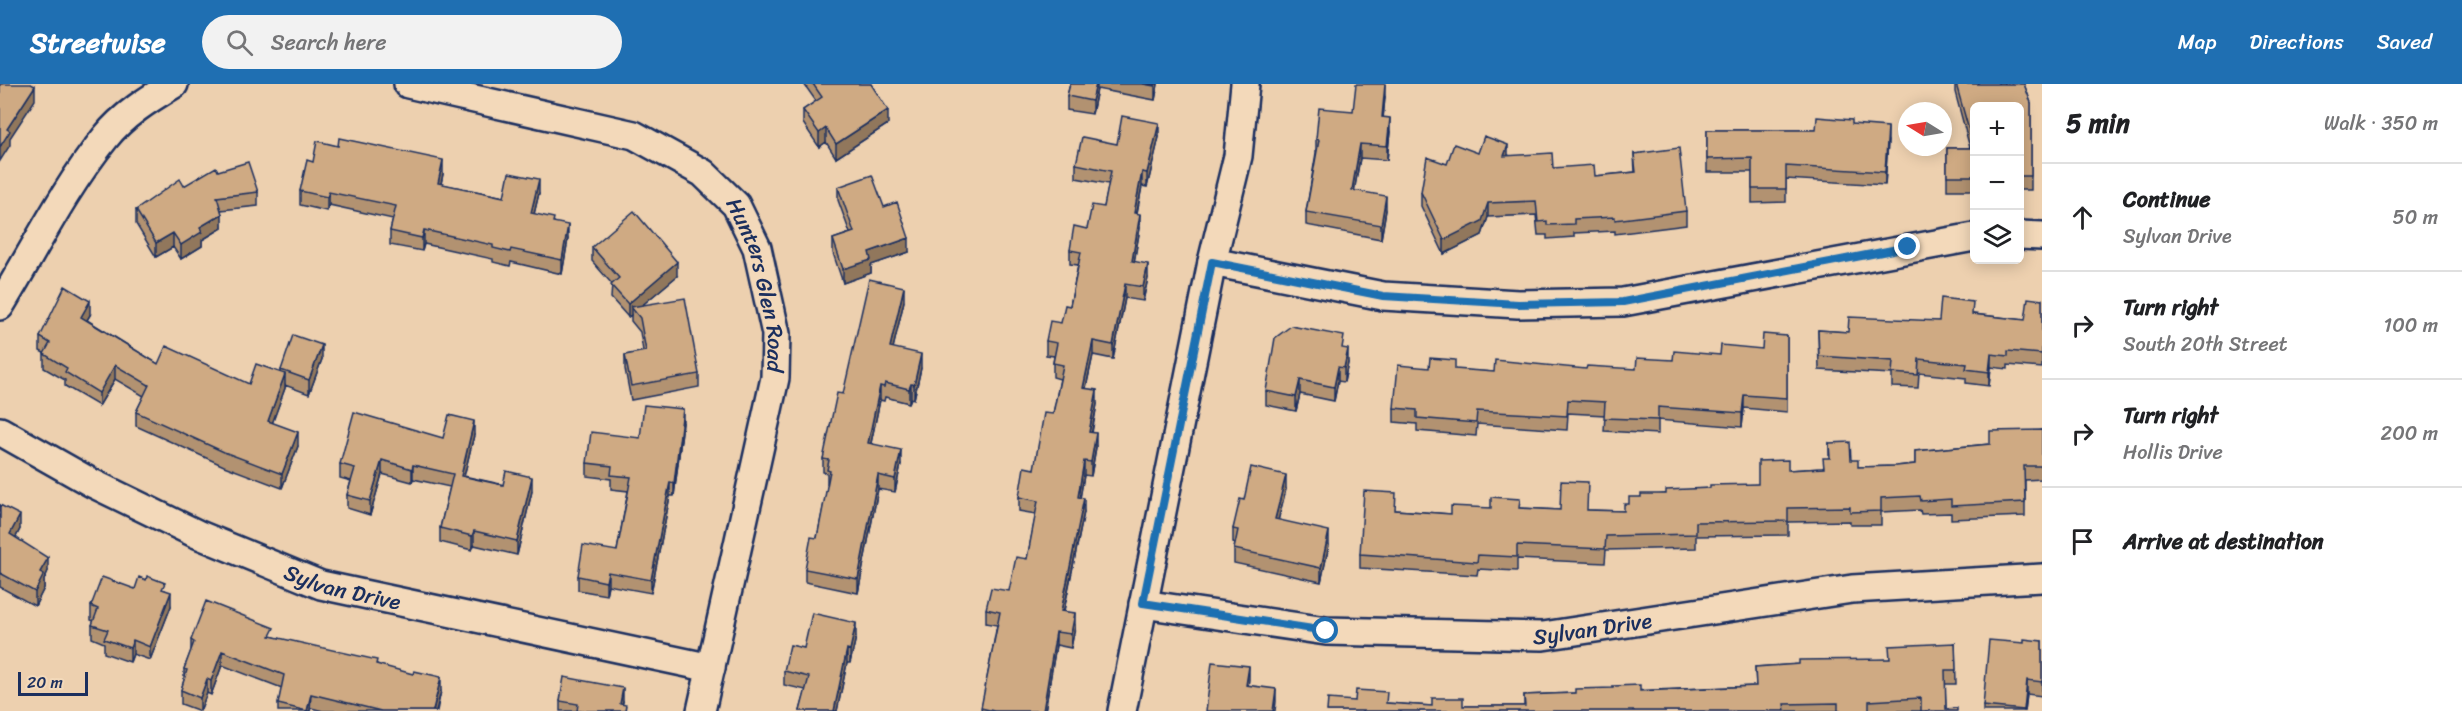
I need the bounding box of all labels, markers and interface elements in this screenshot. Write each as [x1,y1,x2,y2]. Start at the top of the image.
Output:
search box [202,15,622,69]
text: Streetwise [30,18,166,67]
text: Search here [271,23,387,62]
text: Map [2178,23,2216,61]
text: Directions [2249,23,2344,61]
text: Saved [2377,23,2432,61]
icon: search [223,26,256,59]
text: 5 min [2066,100,2130,146]
north arrow [1898,102,1952,156]
map controls [1970,102,2024,264]
button: + [1970,102,2024,156]
text: Walk · 350 m [2324,106,2438,141]
button: − [1970,156,2024,210]
text: Continue [2123,180,2211,219]
street label: Hunters Glen Road [715,191,795,374]
text: 50 m [2393,200,2438,235]
icon: ahead [2066,201,2099,234]
button: layers [1970,210,2024,264]
text: Sylvan Drive [2123,219,2232,254]
route end [1894,233,1920,259]
text: Turn right [2123,288,2218,327]
text: 100 m [2384,308,2438,343]
icon: right [2066,309,2099,342]
text: South 20th Street [2123,327,2288,362]
text: Turn right [2123,396,2218,435]
text: 200 m [2381,416,2438,451]
icon: right [2066,417,2099,450]
text: Hollis Drive [2123,435,2223,470]
text: Arrive at destination [2123,522,2324,561]
icon: arrive [2066,525,2099,558]
street label: Sylvan Drive [278,553,405,622]
street label: Sylvan Drive [1533,601,1655,656]
route start [1312,617,1338,643]
text: 20 m [27,668,63,697]
scale bar [18,669,88,696]

